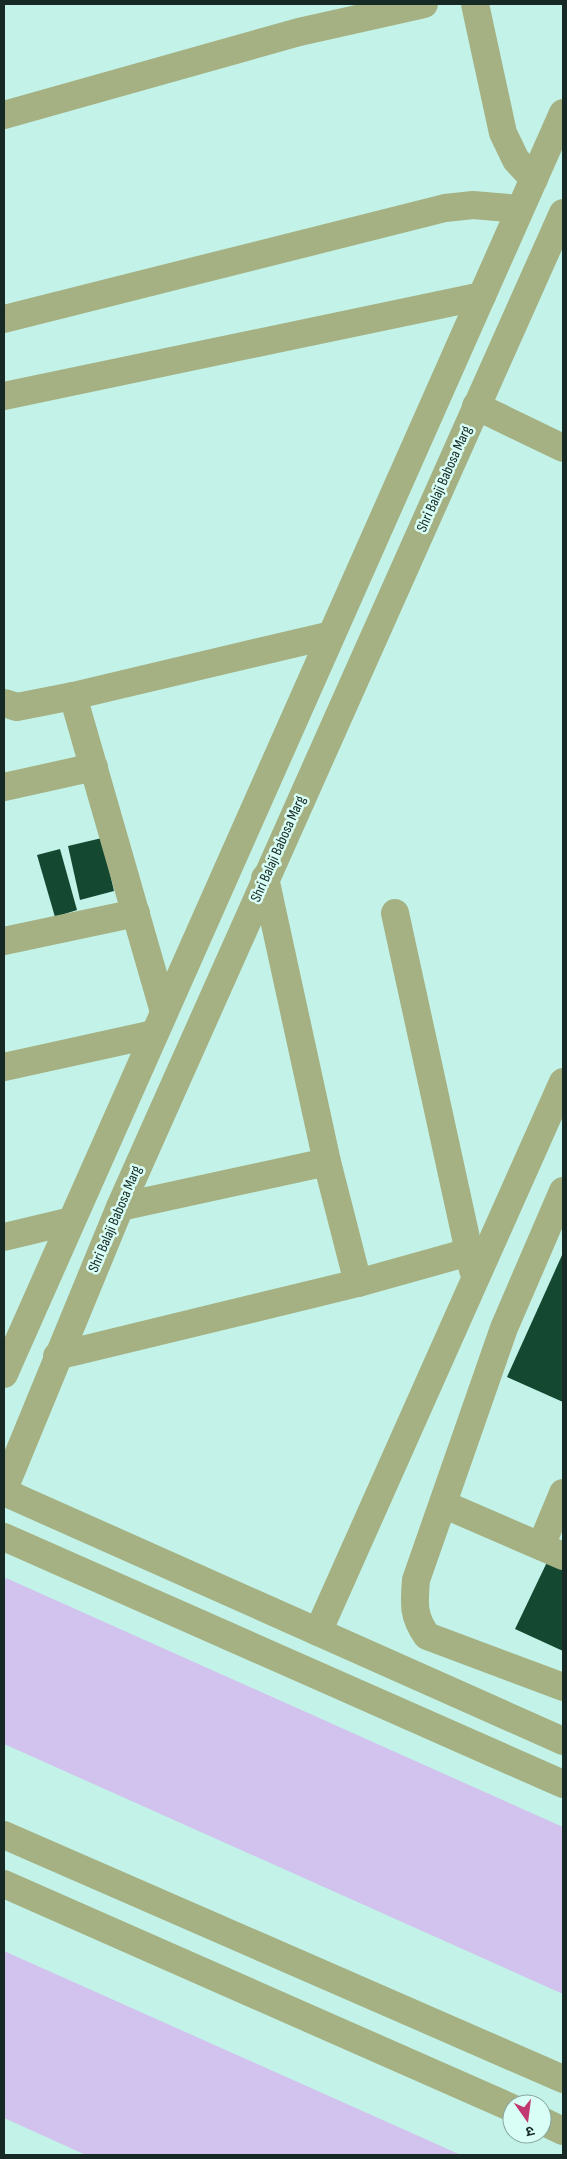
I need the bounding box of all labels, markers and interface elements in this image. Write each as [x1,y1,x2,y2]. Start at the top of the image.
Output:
street label: Shri Balaji Babosa Marg [412,423,476,535]
street label: Shri Balaji Babosa Marg [246,793,310,905]
street label: Shri Balaji Babosa Marg [84,1163,146,1275]
north arrow [502,2094,552,2144]
text: उ [523,2122,536,2141]

